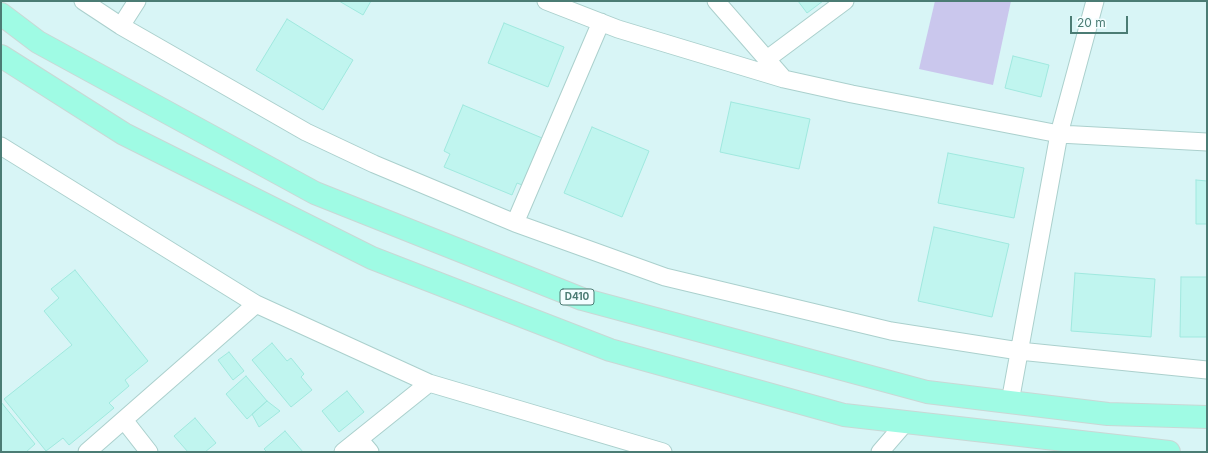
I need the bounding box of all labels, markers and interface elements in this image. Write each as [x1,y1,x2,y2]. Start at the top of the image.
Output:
scale bar [1072,8,1130,34]
text: 20 m [1077,15,1106,30]
road number: D410 [560,289,594,305]

